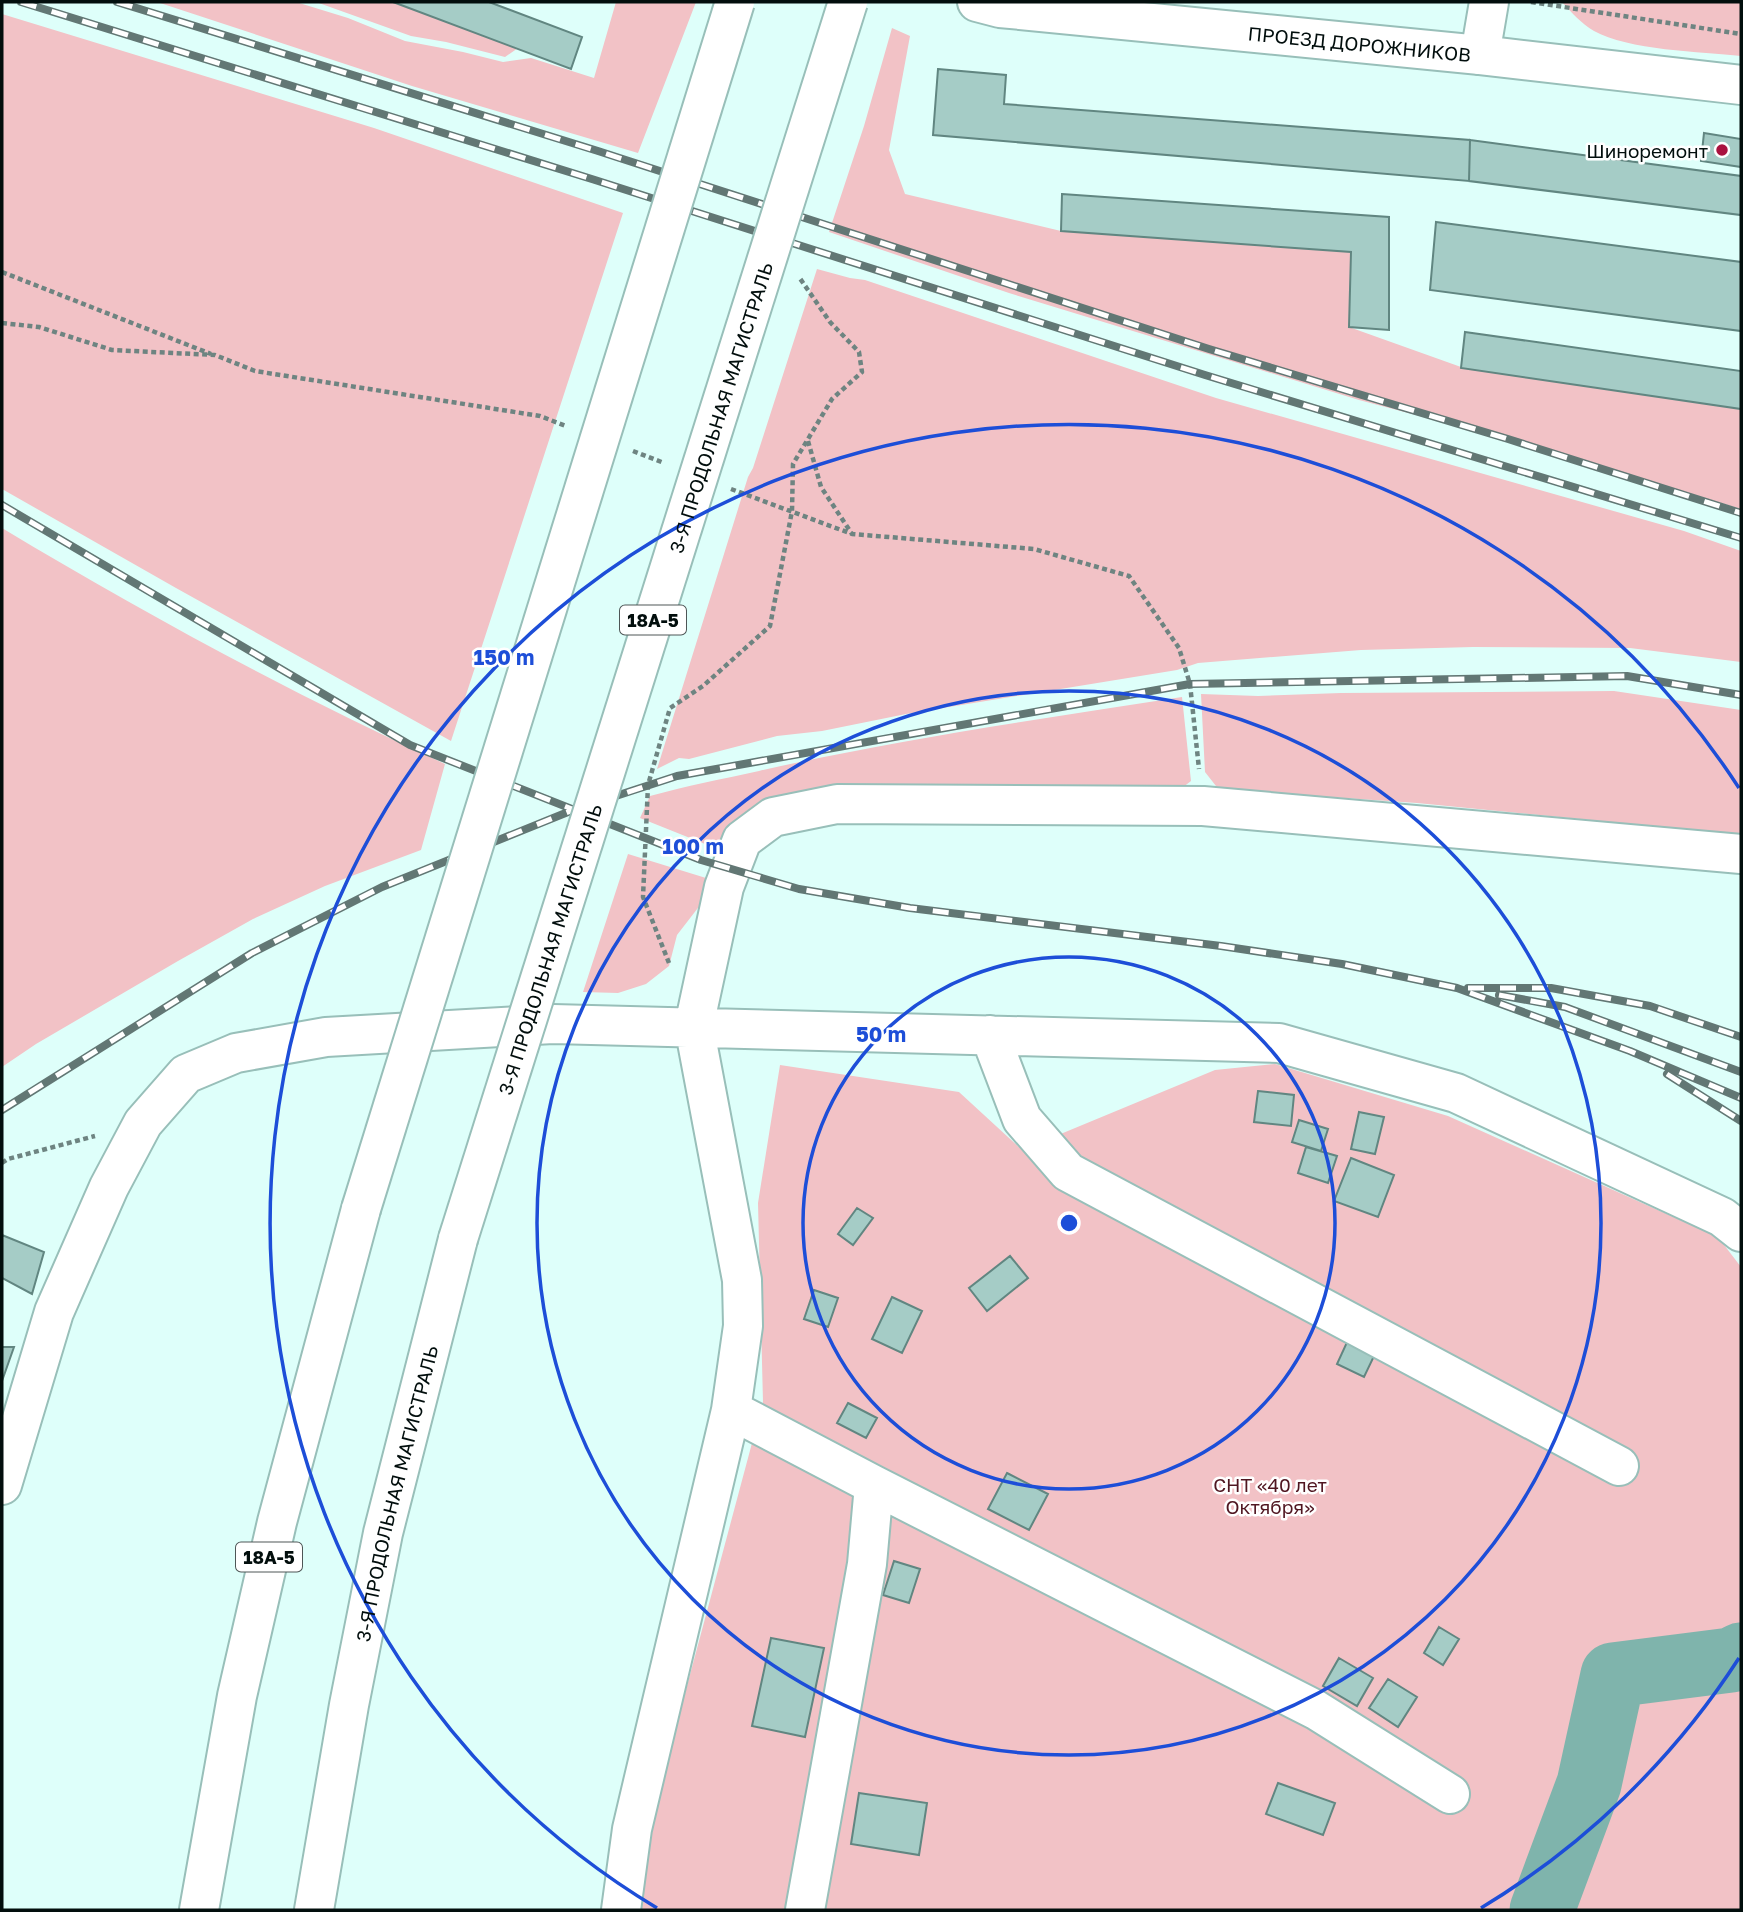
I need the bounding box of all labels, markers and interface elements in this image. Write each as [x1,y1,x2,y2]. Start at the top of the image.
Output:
street label: ПРОЕЗД ДОРОЖНИКОВ [1247,21,1472,66]
place label: Шиноремонт [1586,139,1708,162]
marker: Шиноремонт [1714,142,1730,158]
street label: 3-Я ПРОДОЛЬНАЯ МАГИСТРАЛЬ [664,259,777,556]
road number: 18А-5 [620,606,686,634]
text: 150 m [474,644,534,670]
street label: 3-Я ПРОДОЛЬНАЯ МАГИСТРАЛЬ [493,801,606,1097]
text: 100 m [662,833,724,859]
text: 50 m [856,1021,906,1047]
centre of rings [1057,1211,1081,1235]
street label: 3-Я ПРОДОЛЬНАЯ МАГИСТРАЛЬ [350,1343,442,1643]
park label: СНТ «40 лет Октября» [1213,1473,1327,1518]
road number: 18А-5 [236,1542,302,1572]

